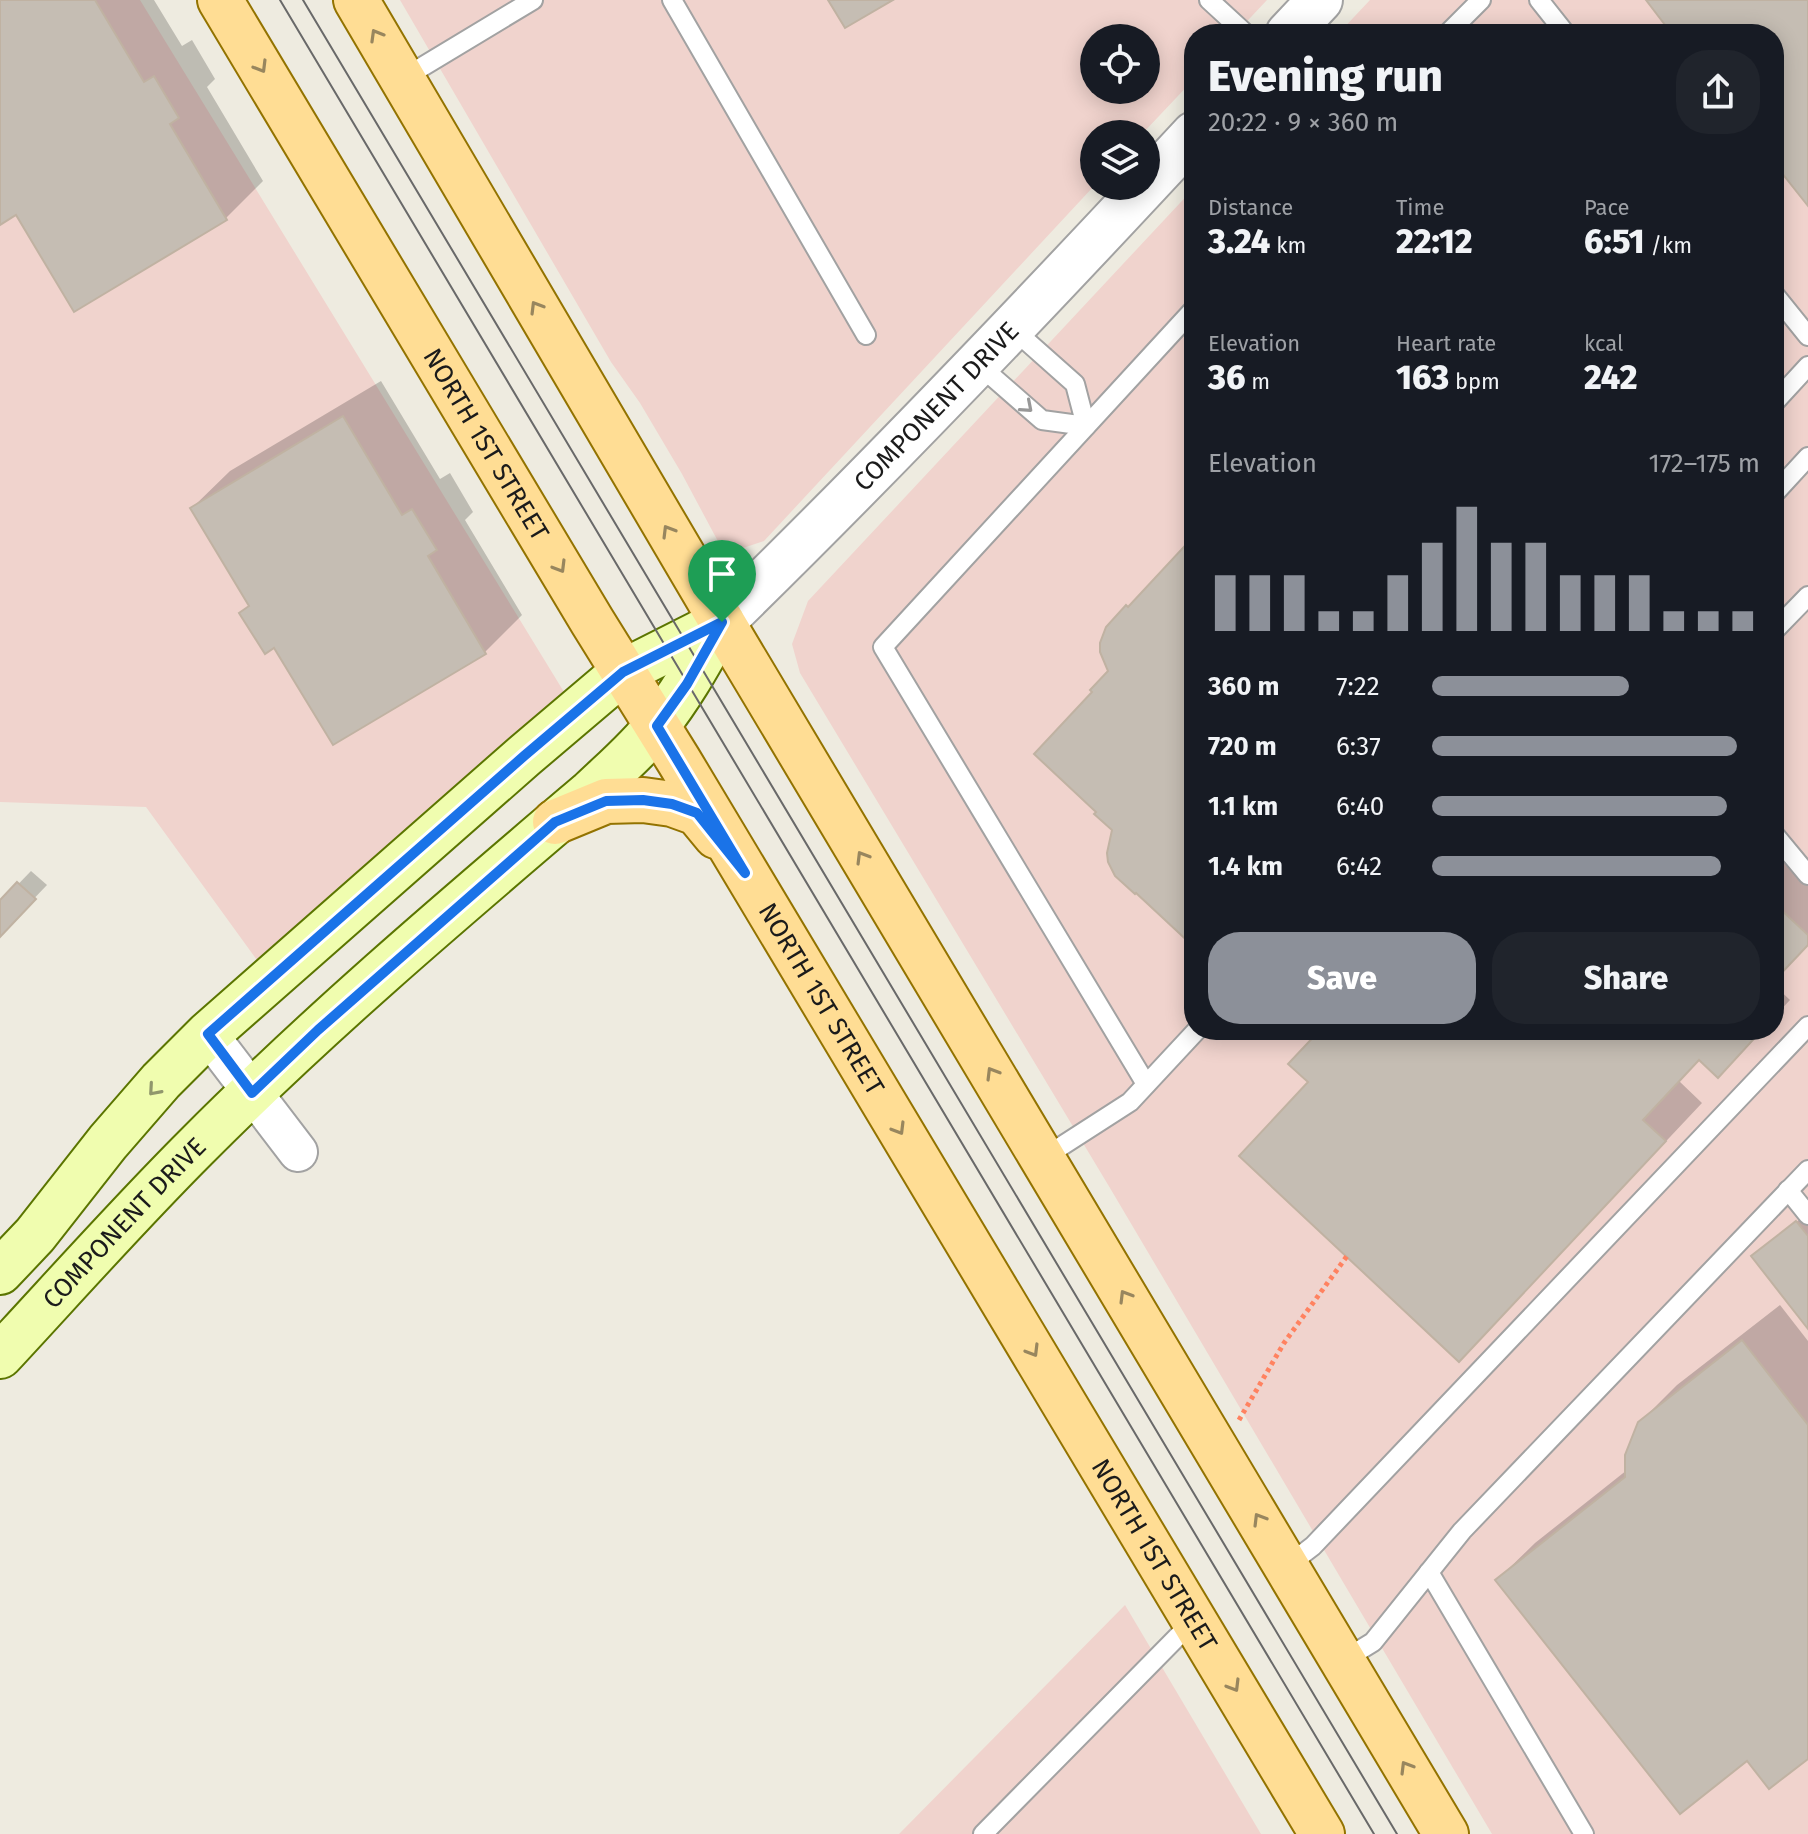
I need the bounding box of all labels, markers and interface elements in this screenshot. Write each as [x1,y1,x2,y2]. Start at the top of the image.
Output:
map controls [1080,24,1160,200]
button: locate [1080,24,1160,104]
one-way arrow [370,29,386,44]
text: Evening run [1208,50,1443,103]
button: share [1676,50,1760,134]
one-way arrow [251,58,266,73]
text: 20:22 · 9 × 360 m [1208,107,1398,138]
button: layers [1080,120,1160,200]
text: Distance [1208,194,1293,221]
text: Time [1396,194,1444,221]
text: Pace [1584,194,1630,221]
text: 3.24 [1208,221,1270,262]
text: 22:12 [1396,221,1473,262]
text: 6:51 [1584,221,1645,262]
text: km [1270,232,1306,259]
text: /km [1645,232,1692,259]
one-way arrow [530,301,546,316]
street label: COMPONENT DRIVE [847,315,1025,497]
text: Elevation [1208,330,1300,357]
text: Heart rate [1396,330,1496,357]
text: kcal [1584,330,1624,357]
street label: NORTH 1ST STREET [417,343,556,546]
text: 36 [1208,357,1245,398]
text: 163 [1396,357,1449,398]
text: 242 [1584,357,1637,398]
text: m [1245,368,1270,395]
text: bpm [1449,368,1500,395]
one-way arrow [1017,398,1032,412]
text: Elevation [1208,448,1317,479]
text: 172–175 m [1648,448,1760,479]
one-way arrow [662,525,678,540]
pin [688,540,756,622]
icon: arrive [700,552,744,596]
one-way arrow [550,558,566,573]
text: 360 m [1208,671,1280,702]
text: 7:22 [1336,671,1380,702]
text: 720 m [1208,731,1277,762]
text: 6:37 [1336,731,1381,762]
text: 1.1 km [1208,791,1278,822]
text: 6:40 [1336,791,1384,822]
one-way arrow [857,851,872,866]
text: 1.4 km [1208,851,1283,882]
text: 6:42 [1336,851,1382,882]
street label: NORTH 1ST STREET [752,897,891,1101]
button: Save [1208,932,1476,1024]
button: Share [1492,932,1760,1024]
one-way arrow [986,1067,1002,1082]
one-way arrow [149,1081,163,1096]
one-way arrow [890,1120,905,1135]
street label: COMPONENT DRIVE [36,1131,212,1315]
one-way arrow [1120,1290,1135,1305]
one-way arrow [1024,1342,1039,1357]
street label: NORTH 1ST STREET [1085,1453,1224,1657]
one-way arrow [1253,1513,1269,1528]
one-way arrow [1225,1677,1240,1692]
one-way arrow [1400,1761,1416,1776]

